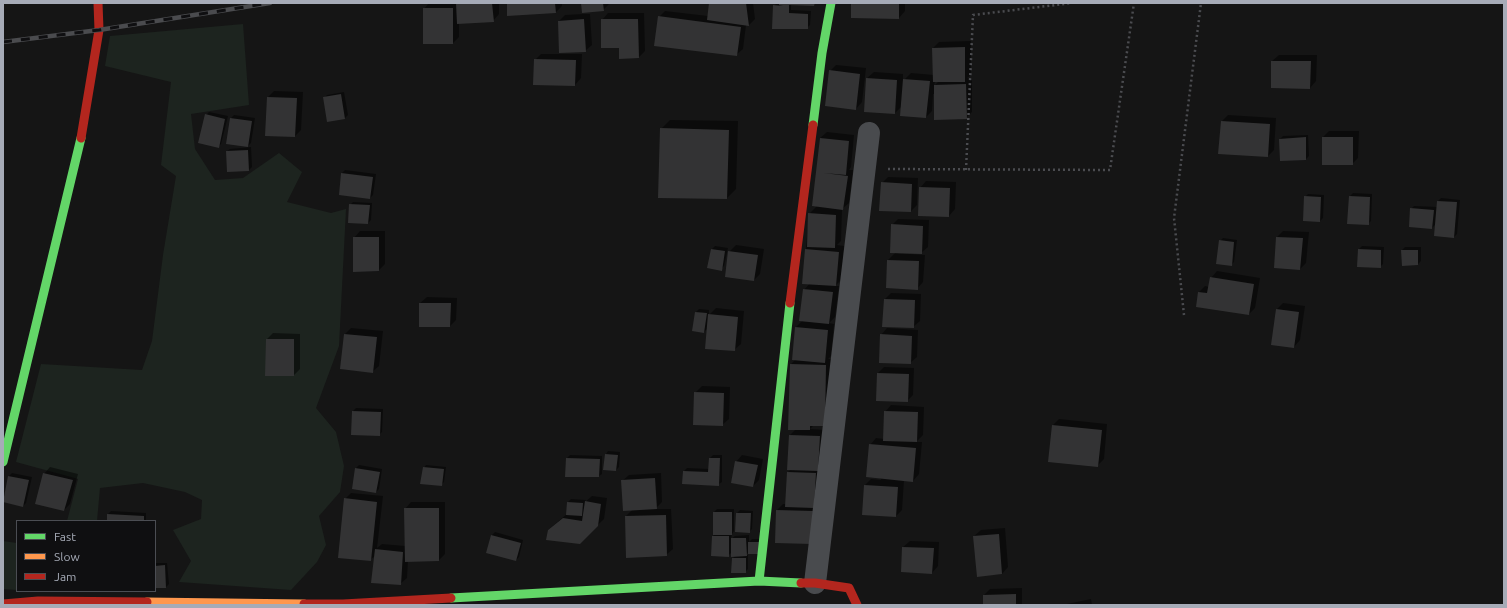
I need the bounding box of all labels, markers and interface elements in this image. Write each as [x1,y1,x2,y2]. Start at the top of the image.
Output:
legend [16,520,156,592]
text: Fast [54,530,76,543]
text: Slow [54,550,80,563]
text: Jam [54,570,76,583]

